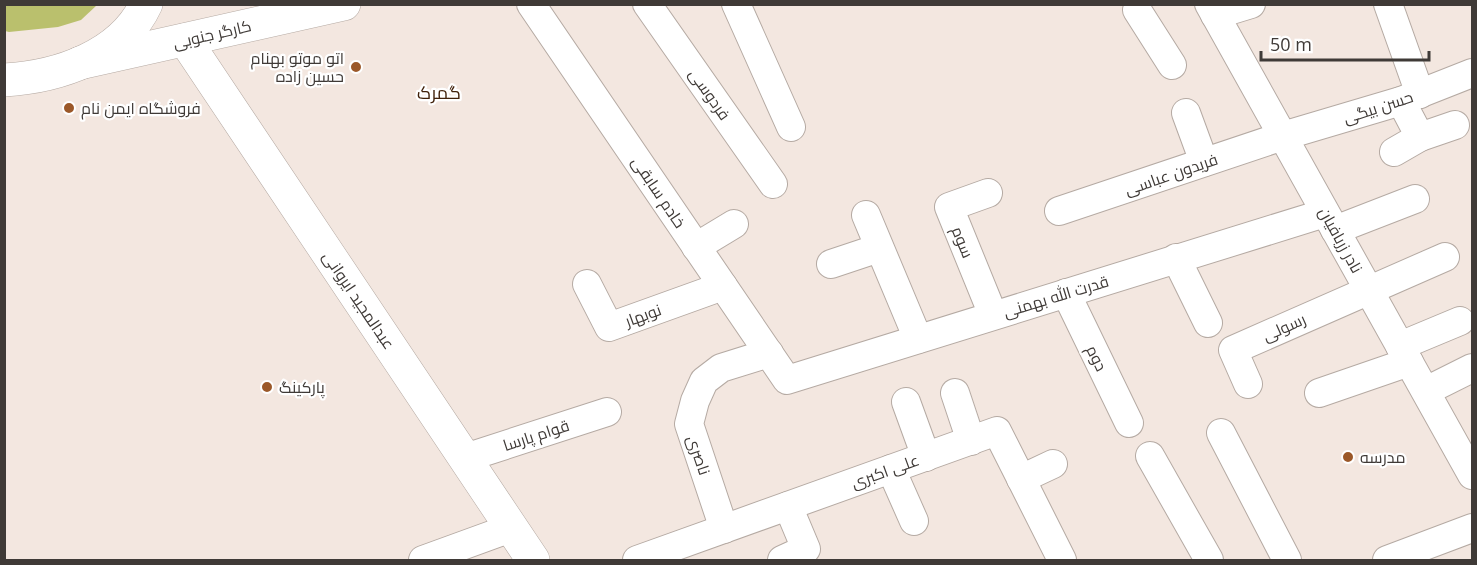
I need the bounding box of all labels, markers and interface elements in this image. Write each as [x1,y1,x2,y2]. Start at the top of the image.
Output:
street label: کارگر جنوبی [171,14,253,54]
scale bar [1261,24,1429,62]
text: 50 m [1270,32,1312,56]
place label: اتو موتو بهنام حسین زاده [251,47,344,87]
marker: اتو موتو بهنام حسین زاده [349,60,363,74]
street label: فردوسی [684,64,736,124]
district label: گمرک [417,80,461,104]
street label: حسن بیگی [1340,85,1416,129]
place label: فروشگاه ایمن نام [81,97,201,120]
marker: فروشگاه ایمن نام [62,101,76,115]
street label: فریدون عباسی [1121,148,1221,200]
street label: خادم سابقی [626,152,691,233]
street label: نادر زربافیان [1314,203,1368,277]
street label: سوم [946,223,979,262]
street label: عبدالمجید ایروانی [318,247,400,353]
street label: قدرت الله بهمنی [1001,270,1111,322]
street label: نوبهار [621,298,664,332]
street label: رسولی [1259,308,1309,346]
street label: دوم [1080,341,1113,375]
place label: پارکینگ [279,376,325,399]
marker: پارکینگ [260,380,274,394]
street label: قوام پارسا [500,414,572,457]
street label: ناصری [682,432,716,478]
place label: مدرسه [1360,446,1406,468]
street label: علی اکبری [848,449,922,493]
marker: مدرسه [1341,450,1355,464]

